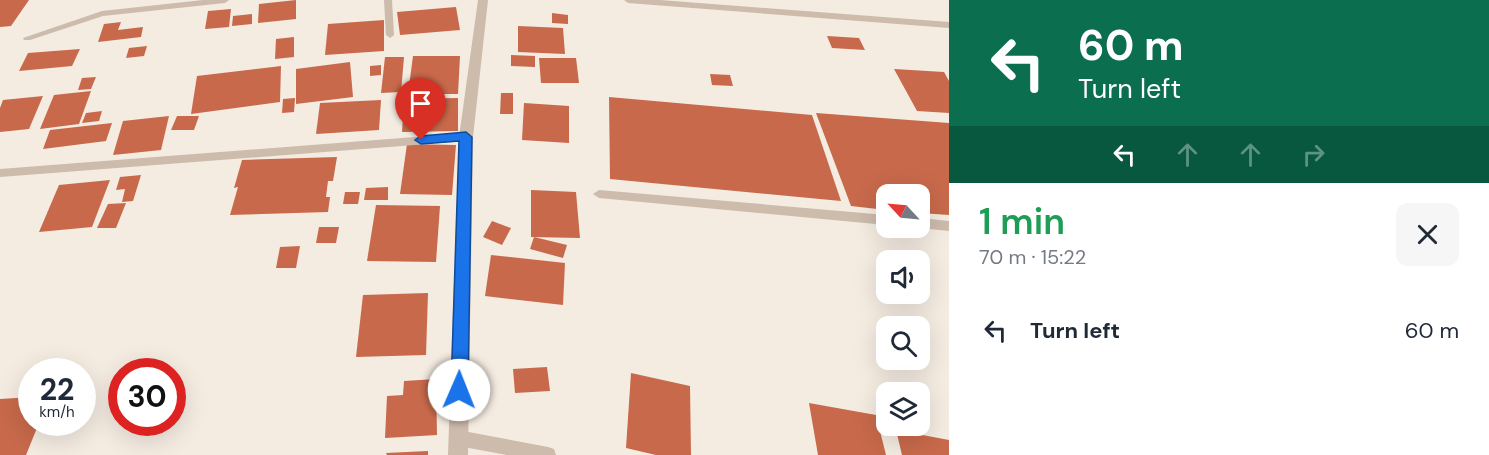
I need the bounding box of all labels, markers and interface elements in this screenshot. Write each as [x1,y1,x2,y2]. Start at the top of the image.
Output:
text: 60 m [1078,18,1184,73]
icon: left [979,24,1057,102]
text: Turn left [1078,71,1181,106]
pin [395,78,446,140]
icon: arrive [404,87,437,120]
icon: left [1108,138,1141,171]
icon: ahead [1171,138,1204,171]
icon: ahead [1234,138,1267,171]
icon: right [1297,138,1330,171]
north arrow [876,184,930,238]
map controls [876,184,930,436]
text: 1 min [979,198,1065,245]
button: close [1396,203,1459,266]
text: 70 m · 15:22 [979,244,1086,270]
button: sound [876,250,930,304]
icon: left [979,314,1012,347]
button: search [876,316,930,370]
text: Turn left [1030,316,1120,345]
text: 60 m [1405,316,1459,345]
speed limit sign: 30 [108,358,186,436]
position arrow [427,358,491,422]
text: 22 [40,370,74,409]
button: layers [876,382,930,436]
text: km/h [39,402,75,422]

